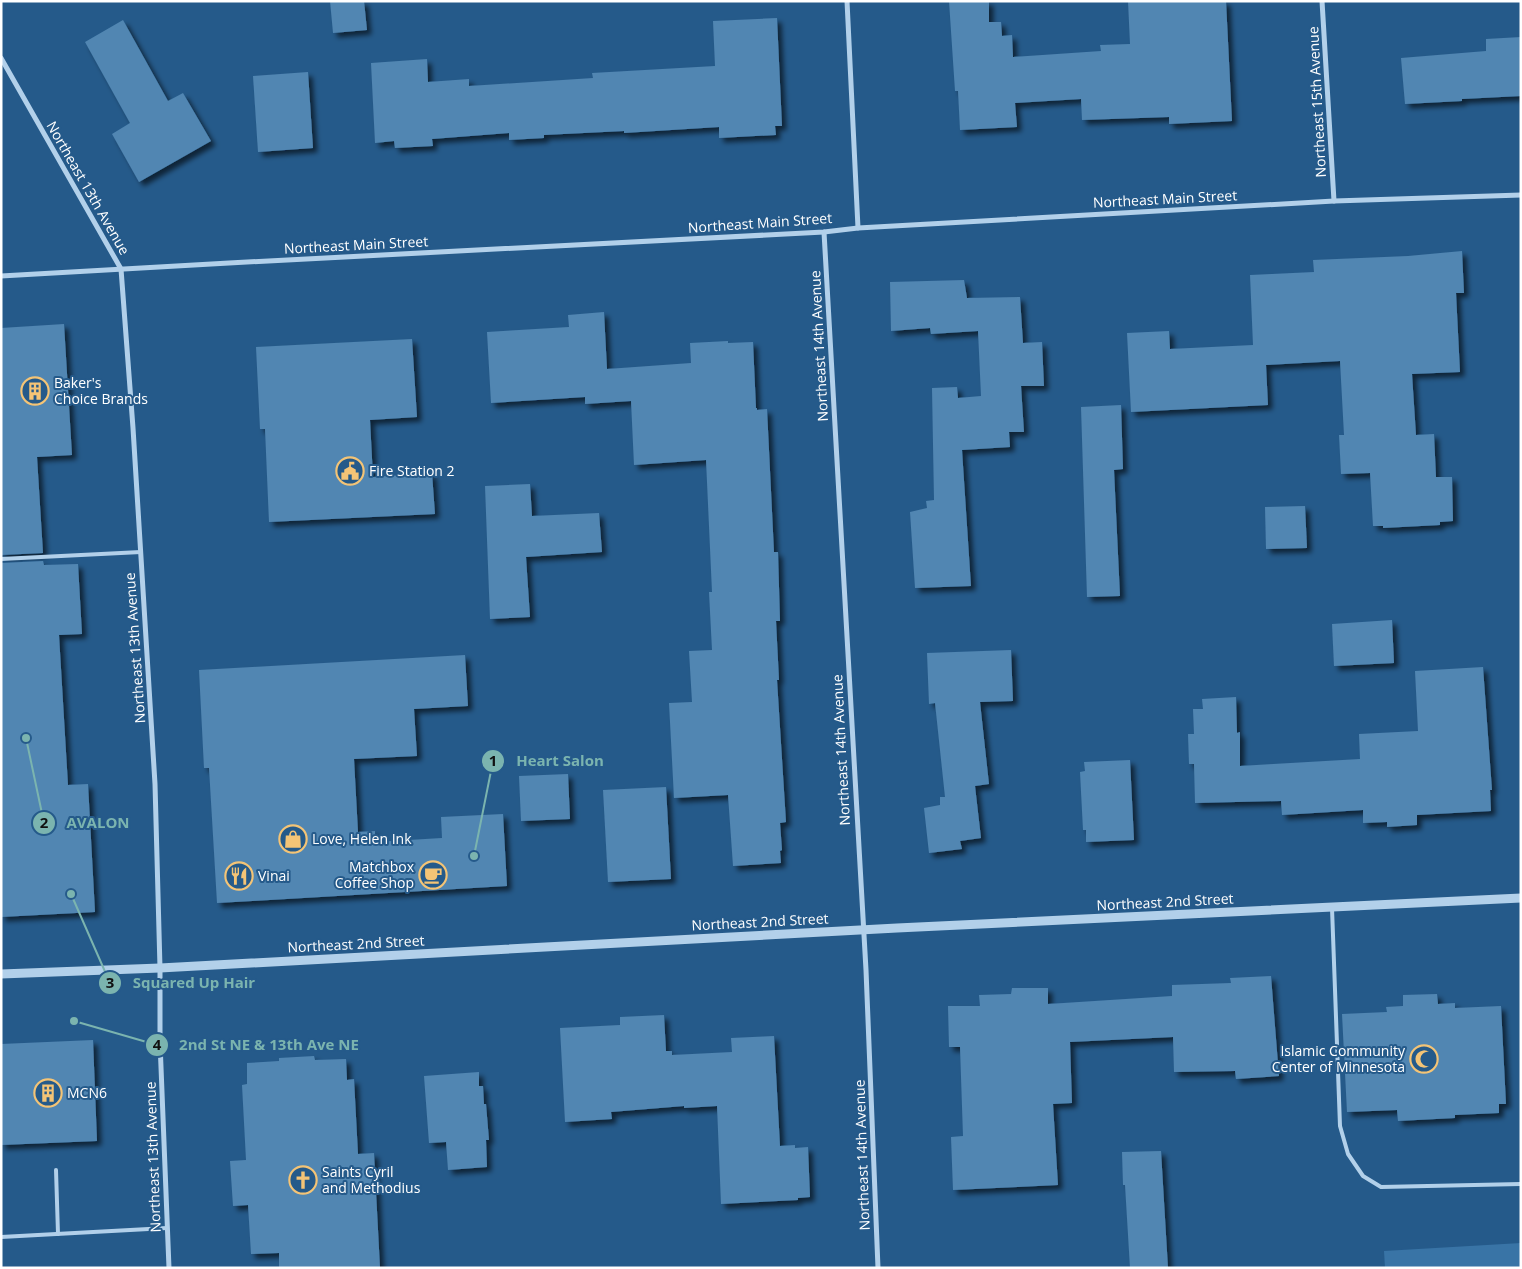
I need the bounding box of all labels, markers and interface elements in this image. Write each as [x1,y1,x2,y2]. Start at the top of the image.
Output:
street label: Northeast 15th Avenue [1303,26,1330,178]
street label: Northeast 13th Avenue [42,118,135,258]
street label: Northeast Main Street [1092,185,1238,212]
street label: Northeast Main Street [687,208,833,237]
street label: Northeast Main Street [283,231,429,258]
street label: Northeast 14th Avenue [805,270,832,422]
place label: Baker's Choice Brands [54,373,148,408]
building icon: Baker's Choice Brands [20,376,50,406]
public building icon: Fire Station 2 [335,456,365,486]
place label: Fire Station 2 [369,461,455,480]
street label: Northeast 13th Avenue [120,572,149,724]
street label: Northeast 14th Avenue [827,674,854,826]
callout: Heart Salon [481,746,613,776]
text: 1 [489,750,497,770]
text: Heart Salon [516,750,604,770]
callout: AVALON [32,808,140,838]
text: 2 [40,812,49,832]
text: AVALON [66,812,130,832]
shop icon: Love, Helen Ink [278,824,308,854]
place label: Love, Helen Ink [312,829,412,848]
place label: Matchbox Coffee Shop [335,857,415,892]
cafe icon: Matchbox Coffee Shop [418,860,448,890]
restaurant icon: Vinai [224,861,254,891]
place label: Vinai [258,866,290,885]
street label: Northeast 2nd Street [1096,888,1234,915]
street label: Northeast 2nd Street [691,908,829,935]
street label: Northeast 2nd Street [287,930,425,957]
callout: Squared Up Hair [97,968,265,998]
text: 3 [106,972,114,992]
text: Squared Up Hair [133,972,255,992]
callout: 2nd St NE & 13th Ave NE [144,1030,369,1060]
text: 4 [153,1034,162,1054]
text: 2nd St NE & 13th Ave NE [179,1034,359,1054]
place label: Islamic Community Center of Minnesota [1272,1041,1406,1076]
mosque icon: Islamic Community Center of Minnesota [1409,1044,1439,1074]
building icon: MCN6 [33,1078,63,1108]
street label: Northeast 14th Avenue [849,1079,874,1231]
street label: Northeast 13th Avenue [140,1081,165,1233]
place label: MCN6 [67,1083,107,1102]
place label: Saints Cyril and Methodius [322,1162,421,1197]
church icon: Saints Cyril and Methodius [288,1165,318,1195]

